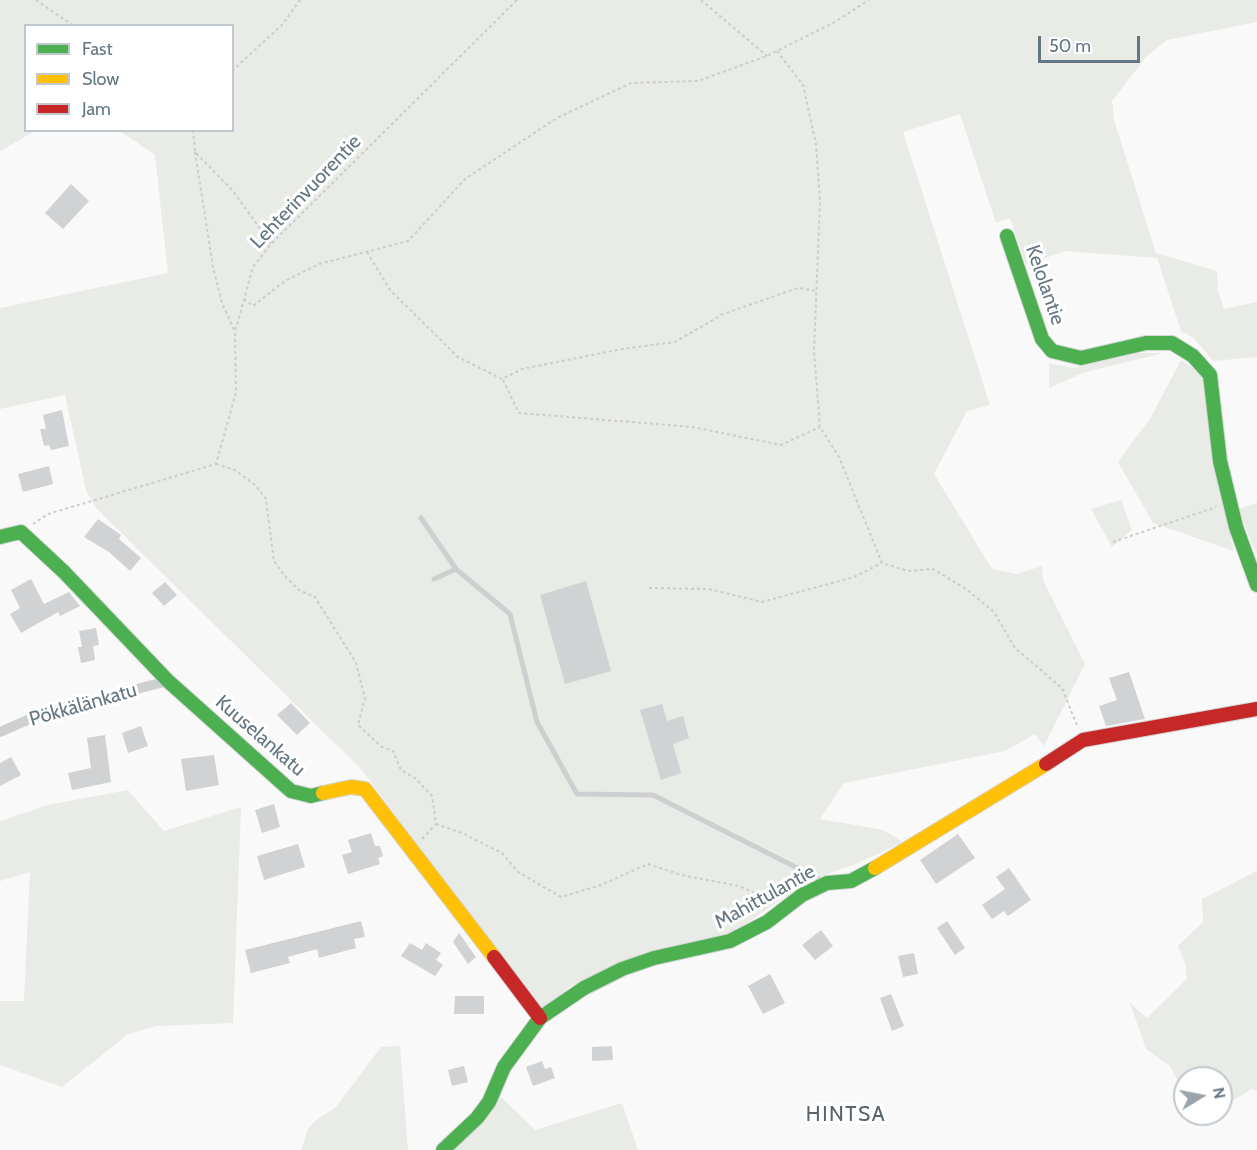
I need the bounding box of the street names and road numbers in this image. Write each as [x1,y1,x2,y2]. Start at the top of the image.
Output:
street label: Lehterinvuorentie [246,130,366,254]
street label: Kelolantie [1020,242,1070,328]
street label: Pökkälänkatu [27,678,139,732]
street label: Kuuselankatu [210,690,310,782]
street label: Mahittulantie [711,860,819,934]

